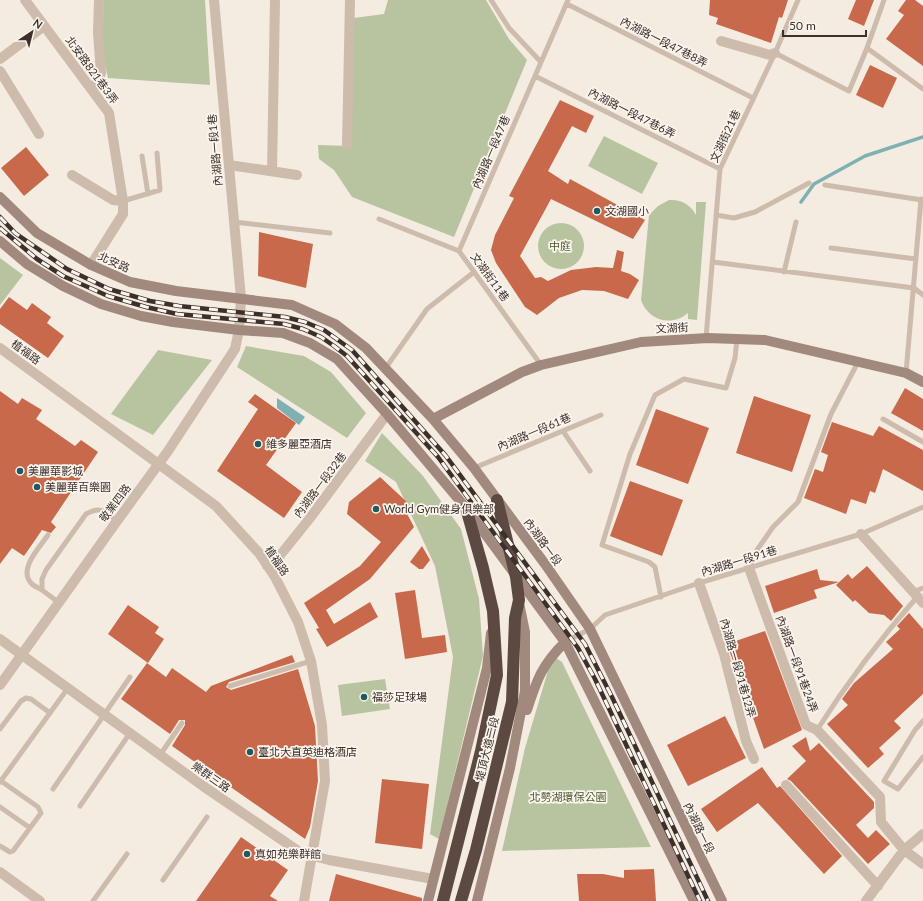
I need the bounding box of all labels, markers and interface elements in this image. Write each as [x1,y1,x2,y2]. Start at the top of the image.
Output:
north arrow [12,12,52,52]
scale bar [783,12,866,38]
street label: 內湖路一段47巷8弄 [618,14,710,69]
text: N [31,16,45,31]
text: 50 m [789,18,816,33]
street label: 北安路821巷3弄 [63,33,121,106]
street label: 內湖路一段47巷6弄 [586,85,678,140]
street label: 文湖街21巷 [707,107,742,164]
street label: 內湖路一段1巷 [205,113,224,187]
street label: 內湖路一段47巷 [469,113,512,191]
place label: 文湖國小 [605,204,649,217]
marker: 文湖國小 [592,206,602,216]
park label: 中庭 [549,239,571,252]
street label: 北安路 [96,249,132,274]
street label: 文湖街11巷 [468,250,512,303]
street label: 文湖街 [655,320,689,335]
street label: 植福路 [9,337,43,367]
street label: 內湖路一段61巷 [495,410,573,453]
place label: 維多麗亞酒店 [266,437,332,450]
marker: 維多麗亞酒店 [253,439,263,449]
street label: 內湖路一段32巷 [291,449,348,520]
place label: 美麗華影城 [28,464,83,477]
marker: 美麗華影城 [15,466,25,476]
place label: 美麗華百樂園 [45,480,111,493]
street label: 敬業四路 [96,481,133,524]
marker: 美麗華百樂園 [32,482,42,492]
place label: World Gym健身俱樂部 [384,502,494,515]
marker: World Gym健身俱樂部 [371,504,381,514]
street label: 內湖路一段 [522,516,565,568]
street label: 植福路 [263,543,292,578]
street label: 內湖路一段91巷 [699,543,778,578]
street label: 內湖路一段91巷24弄 [774,613,821,714]
street label: 內湖路一段91巷12弄 [718,617,759,719]
place label: 福莎足球場 [372,690,427,703]
marker: 福莎足球場 [359,692,369,702]
street label: 堤頂大道二段 [472,715,501,782]
place label: 臺北大直英迪格酒店 [258,745,357,758]
marker: 臺北大直英迪格酒店 [245,747,255,757]
street label: 樂群三路 [190,759,233,795]
park label: 北勢湖環保公園 [530,790,607,803]
street label: 內湖路一段 [682,800,717,855]
place label: 真如苑樂群館 [255,847,321,860]
marker: 真如苑樂群館 [242,849,252,859]

